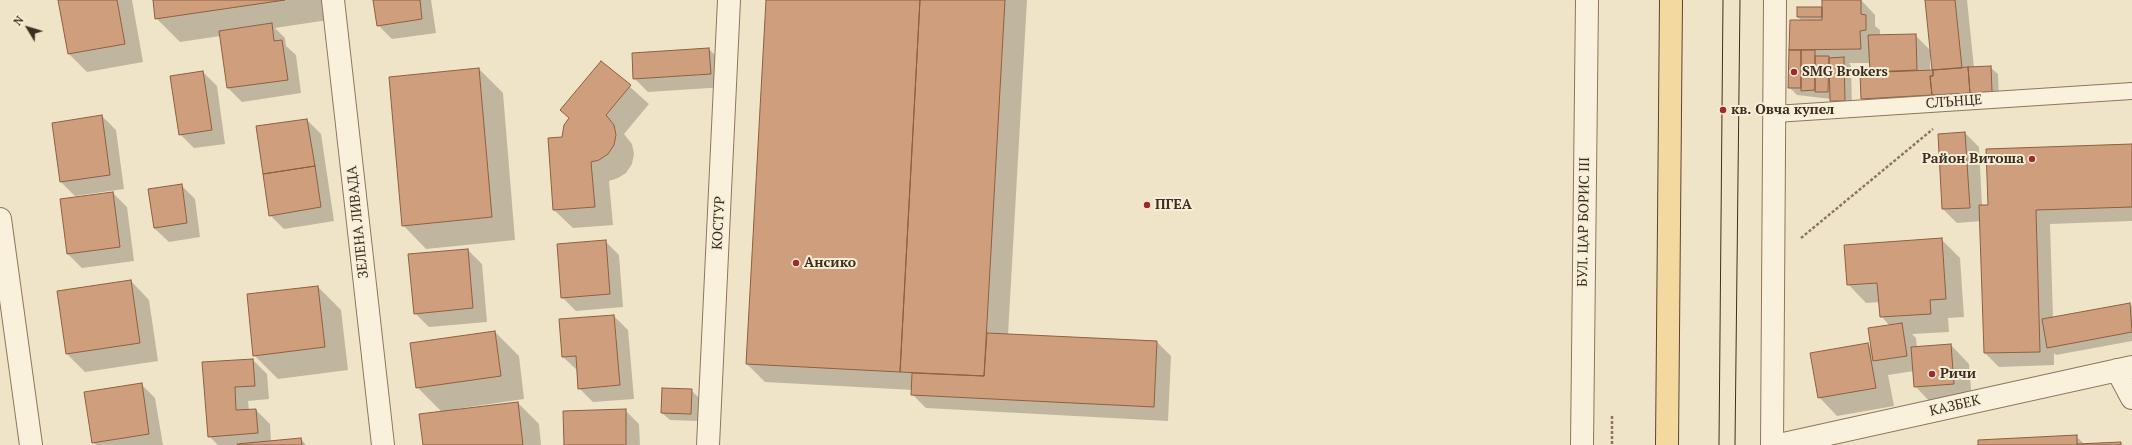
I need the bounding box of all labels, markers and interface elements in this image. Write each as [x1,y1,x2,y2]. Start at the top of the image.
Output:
north arrow [8,8,48,48]
text: N [10,13,27,28]
place label: SMG Brokers [1802,64,1888,80]
marker: SMG Brokers [1789,67,1799,77]
street label: СЛЪНЦЕ [1925,92,1983,112]
place label: кв. Овча купел [1731,102,1834,118]
marker: кв. Овча купел [1718,105,1728,115]
place label: Район Витоша [1922,151,2024,167]
marker: Район Витоша [2027,154,2037,164]
street label: БУЛ. ЦАР БОРИС III [1574,157,1594,287]
street label: ЗЕЛЕНА ЛИВАДА [344,165,372,279]
street label: КОСТУР [709,196,729,250]
place label: ПГЕА [1155,197,1192,213]
marker: ПГЕА [1142,200,1152,210]
place label: Ансико [804,255,856,271]
marker: Ансико [791,258,801,268]
place label: Ричи [1940,366,1976,382]
marker: Ричи [1927,369,1937,379]
street label: КАЗБЕК [1928,392,1982,420]

